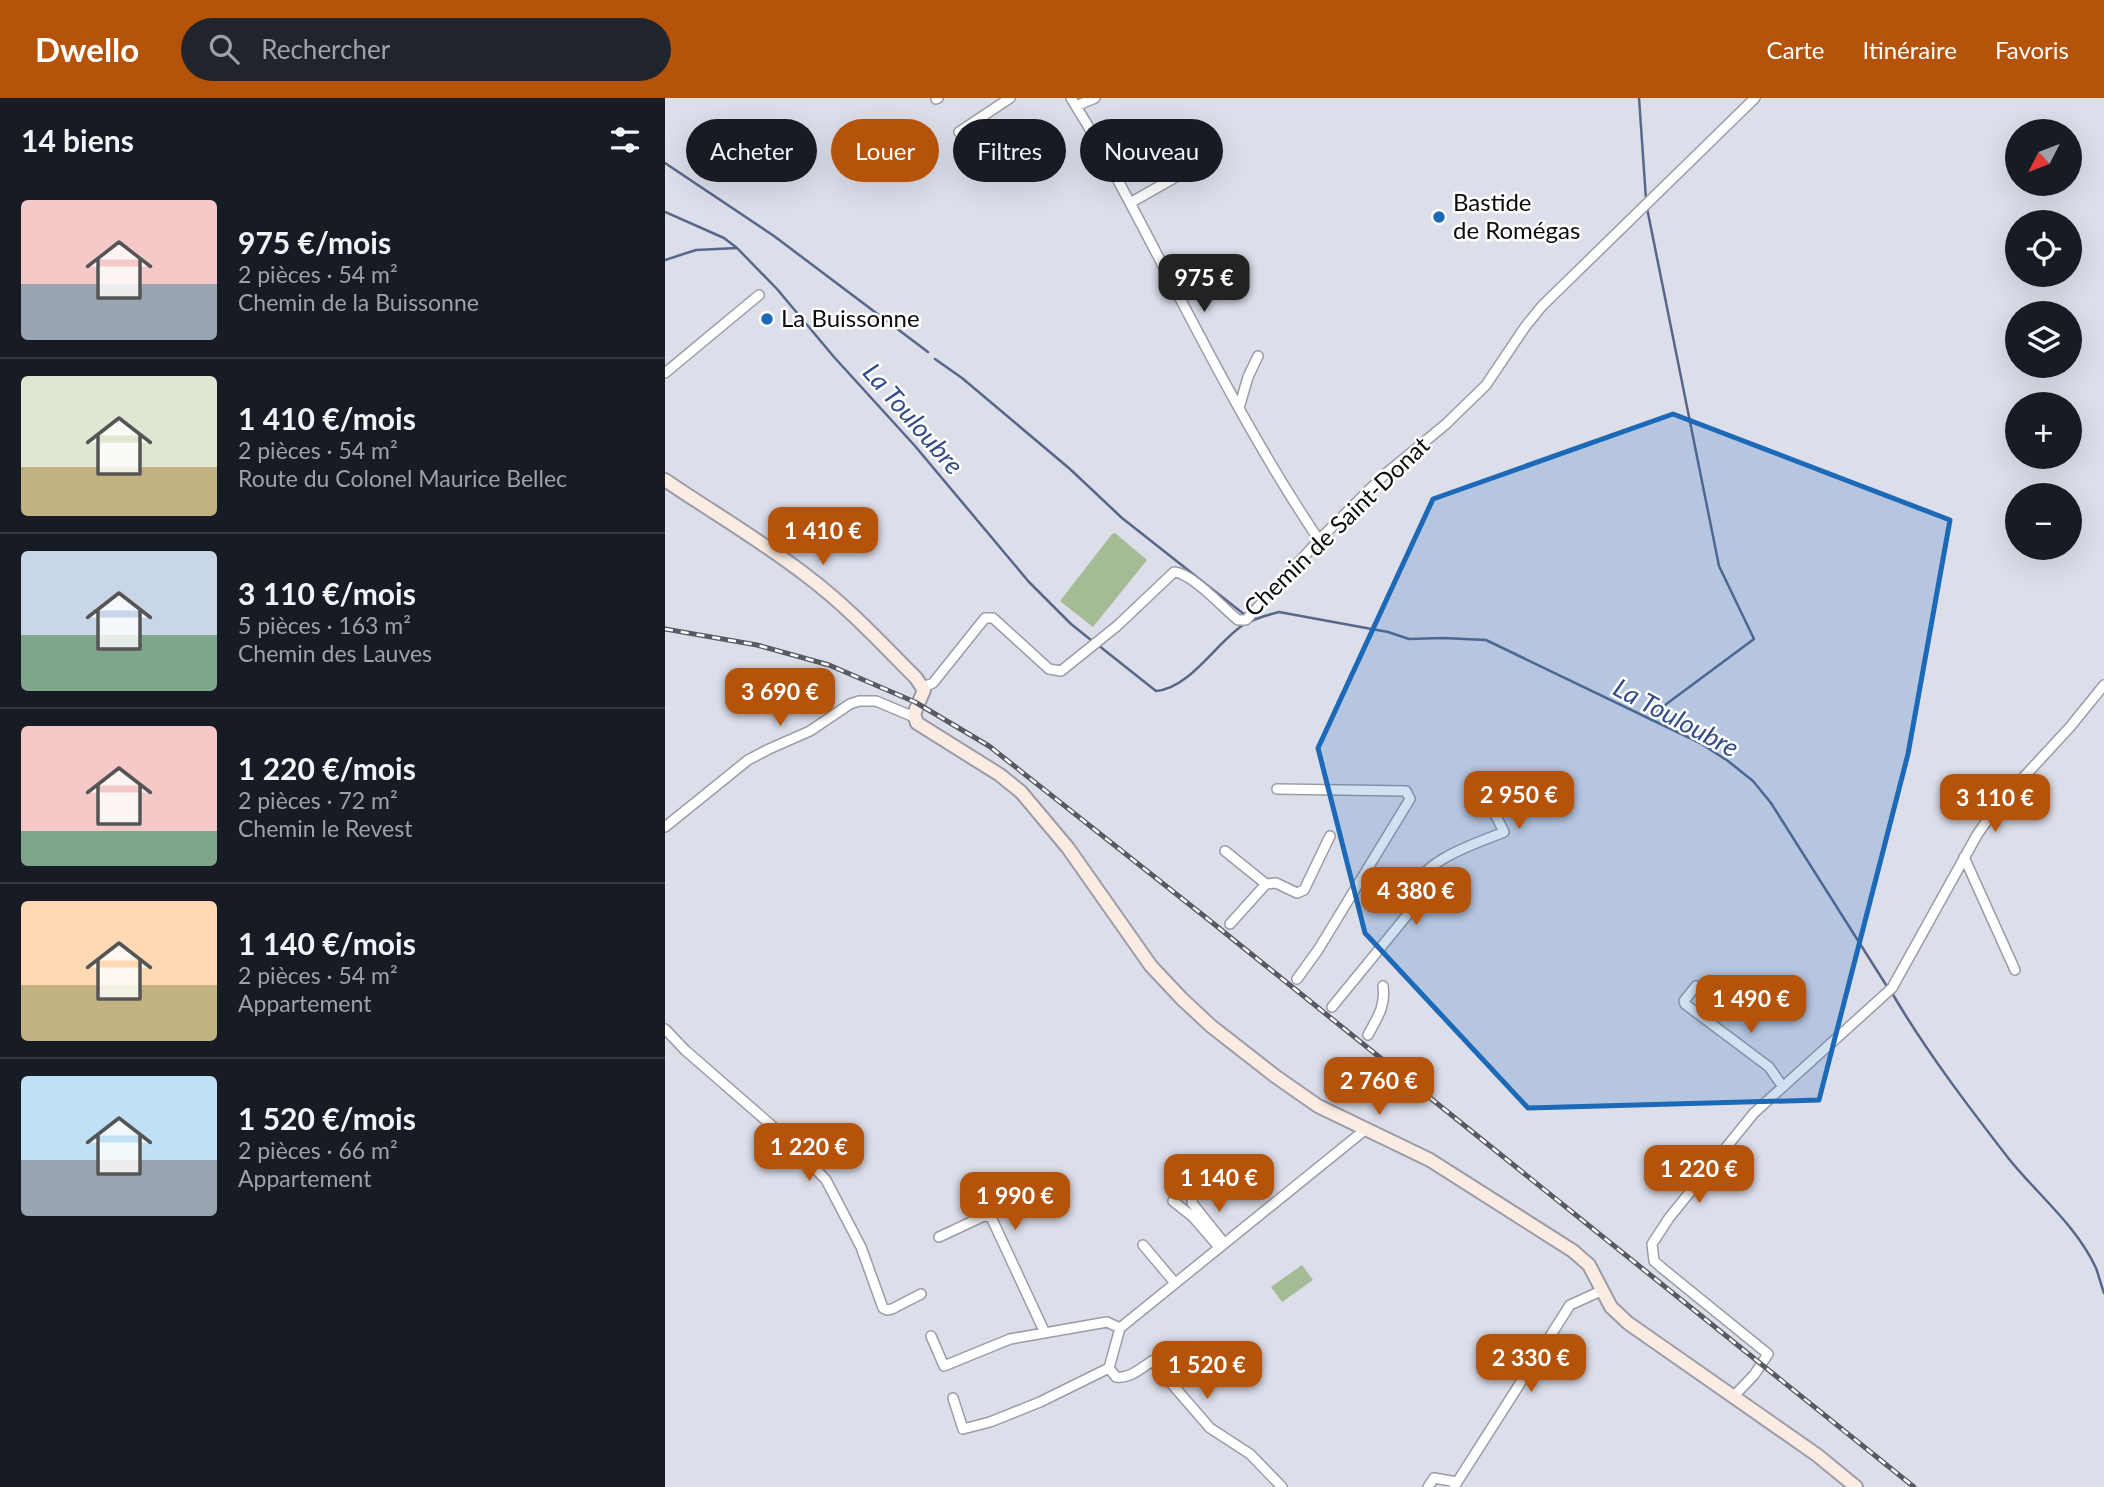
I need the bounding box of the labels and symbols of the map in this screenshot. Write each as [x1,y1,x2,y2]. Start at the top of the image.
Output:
north arrow [2005,119,2083,196]
place label: Bastide de Romégas [1453,187,1580,244]
marker: Bastide de Romégas [1431,209,1447,225]
pin: 975 € [1155,254,1253,314]
place label: La Buissonne [781,303,920,332]
marker: La Buissonne [759,311,775,327]
water label: La Touloubre [857,356,971,480]
street label: Chemin de Saint-Donat [1237,430,1435,622]
pin: 1 410 € [758,508,888,567]
pin: 3 690 € [715,668,845,728]
water label: La Touloubre [1609,671,1744,763]
pin: 2 950 € [1454,772,1584,831]
pin: 3 110 € [1930,774,2060,834]
pin: 4 380 € [1351,868,1481,927]
pin: 1 490 € [1686,976,1816,1035]
pin: 2 760 € [1314,1058,1444,1117]
pin: 1 220 € [744,1124,874,1183]
pin: 1 220 € [1634,1146,1764,1205]
pin: 1 140 € [1154,1154,1284,1214]
pin: 1 990 € [950,1172,1080,1232]
pin: 2 330 € [1466,1334,1596,1394]
pin: 1 520 € [1142,1342,1272,1401]

